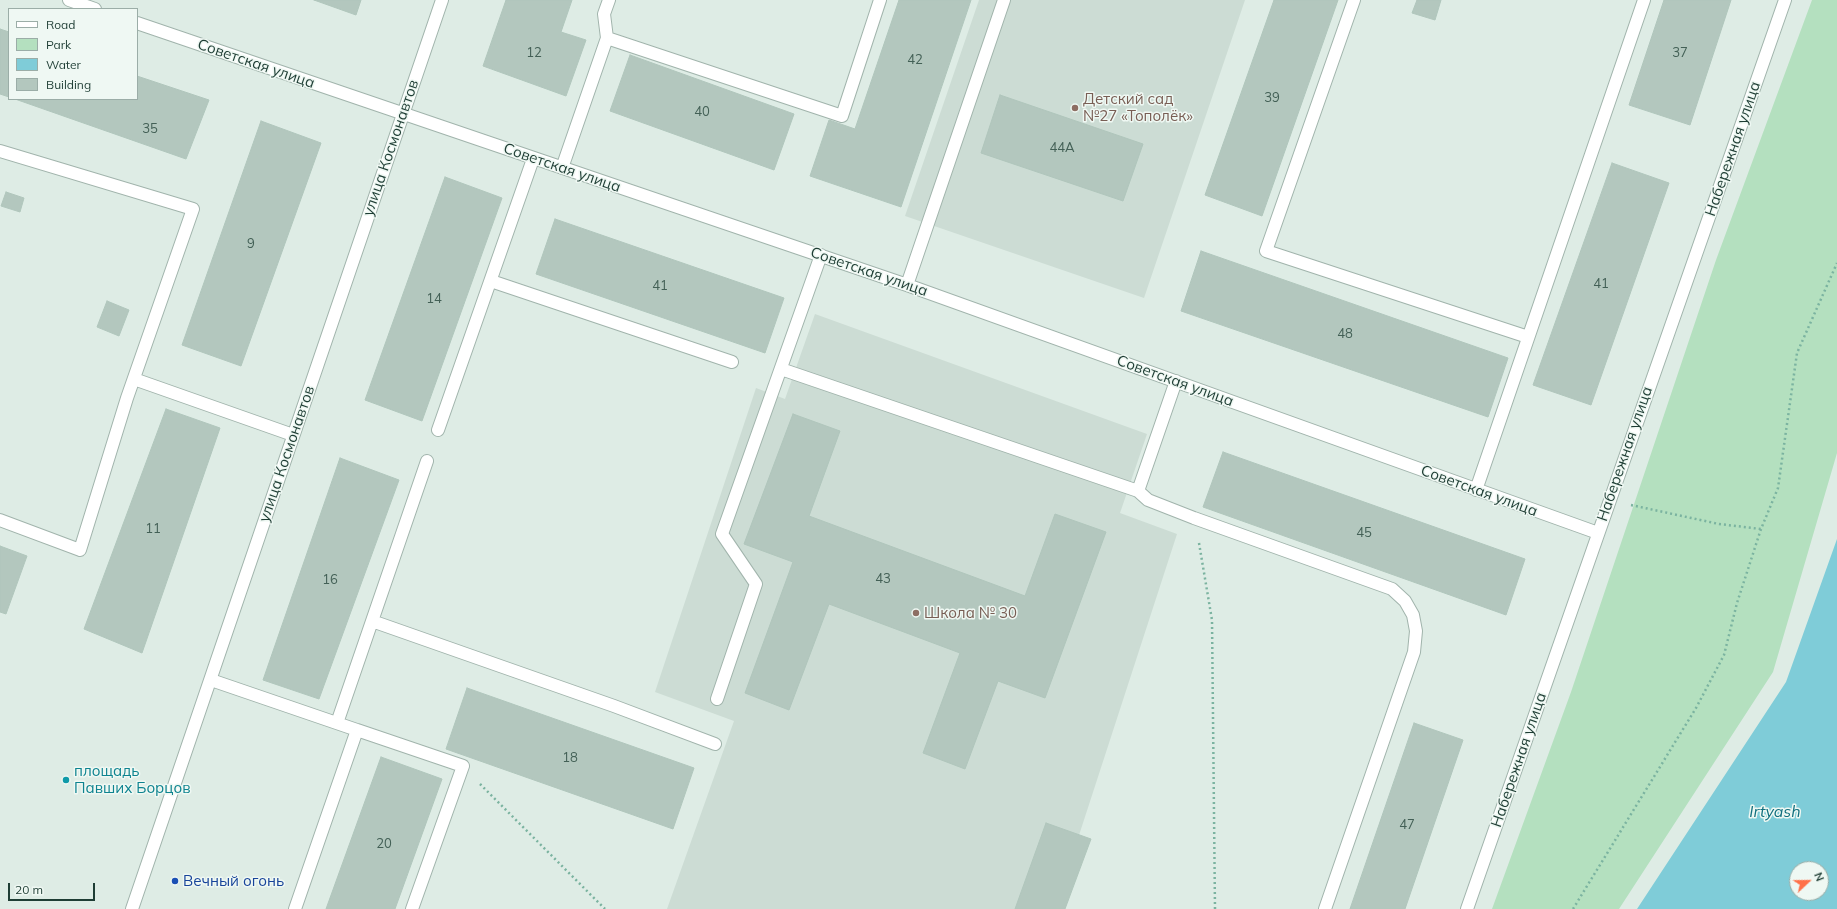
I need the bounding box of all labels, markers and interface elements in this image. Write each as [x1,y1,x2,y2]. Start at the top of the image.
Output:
legend [8,8,138,100]
text: Road [46,17,75,32]
street label: Советская улица [195,35,317,93]
text: Park [46,37,71,52]
house number: 12 [526,45,542,61]
house number: 37 [1672,45,1688,61]
house number: 42 [907,52,923,68]
text: Water [46,57,81,72]
text: Building [46,77,91,92]
street label: улица Космонавтов [359,77,423,219]
street label: Набережная улица [1701,79,1765,219]
place label: Детский сад №27 «Тополёк» [1083,90,1193,125]
house number: 39 [1264,90,1280,106]
marker: Детский сад №27 «Тополёк» [1070,103,1080,113]
house number: 40 [694,104,710,120]
house number: 35 [142,121,158,137]
street label: Советская улица [501,139,623,197]
house number: 44А [1049,140,1075,156]
house number: 9 [247,236,255,252]
street label: Советская улица [808,243,930,301]
house number: 41 [1593,276,1609,292]
house number: 41 [652,278,668,294]
house number: 14 [426,291,442,307]
house number: 48 [1337,326,1353,342]
street label: Советская улица [1114,352,1236,410]
street label: улица Космонавтов [255,383,319,525]
street label: Набережная улица [1593,384,1657,524]
street label: Советская улица [1418,462,1540,520]
house number: 11 [145,521,161,537]
house number: 45 [1356,525,1372,541]
house number: 43 [875,571,891,587]
house number: 16 [322,572,338,588]
place label: Школа № 30 [924,604,1017,622]
marker: Школа № 30 [911,608,921,618]
street label: Набережная улица [1487,690,1551,830]
house number: 18 [562,750,578,766]
place label: площадь Павших Борцов [74,762,191,797]
marker: площадь Павших Борцов [61,775,71,785]
water label: Irtyash [1749,802,1801,822]
house number: 47 [1399,817,1415,833]
house number: 20 [376,836,392,852]
north arrow [1789,861,1829,901]
text: N [1811,870,1827,883]
place label: Вечный огонь [183,872,284,890]
scale bar [10,875,97,901]
marker: Вечный огонь [170,876,180,886]
text: 20 m [15,882,43,897]

